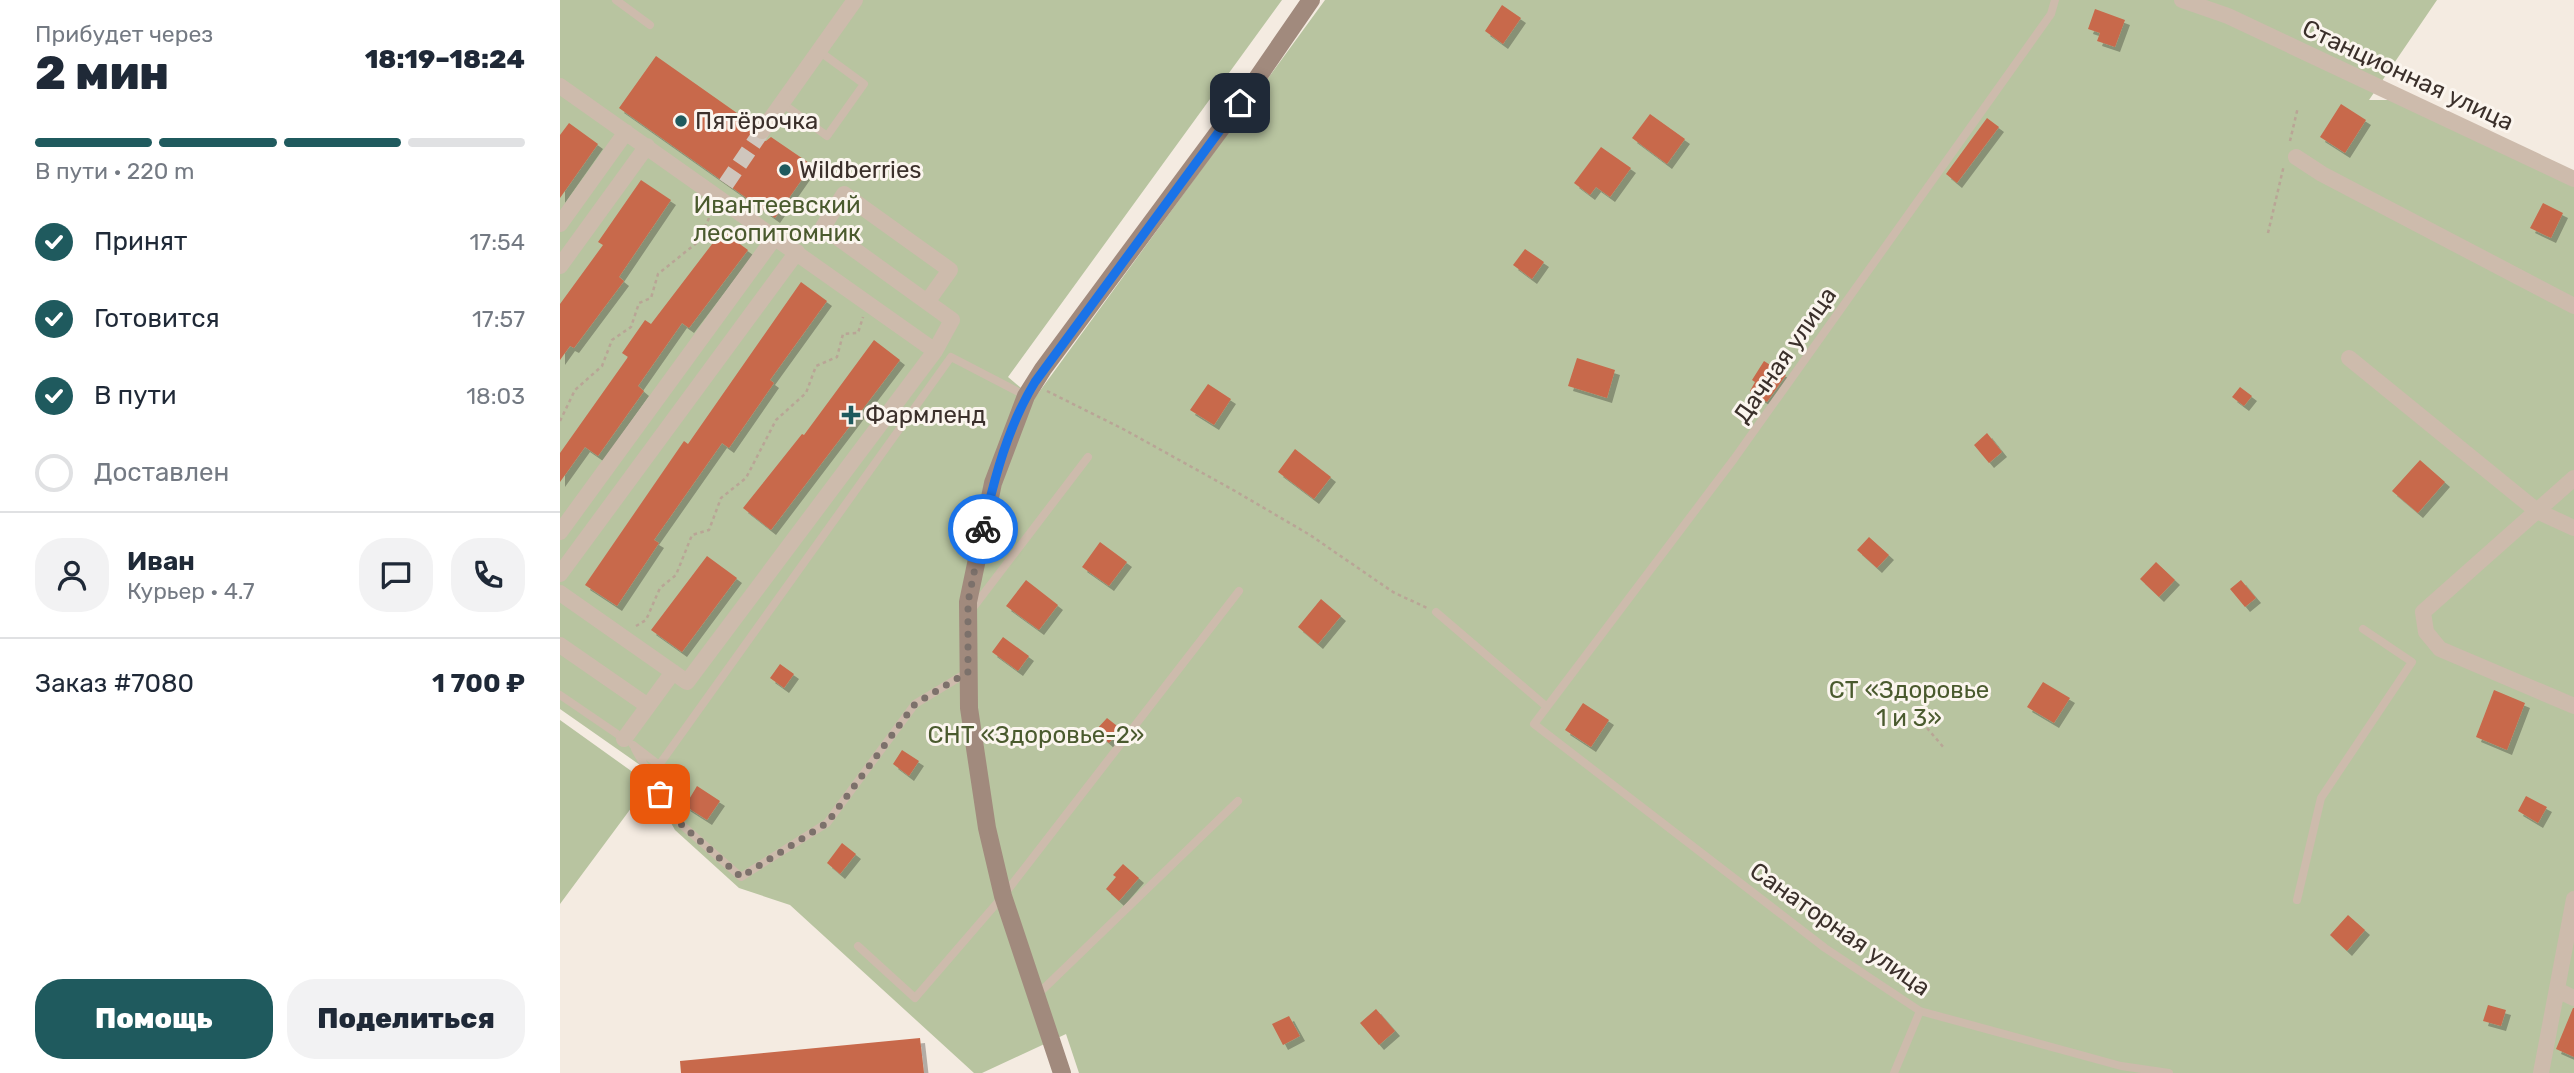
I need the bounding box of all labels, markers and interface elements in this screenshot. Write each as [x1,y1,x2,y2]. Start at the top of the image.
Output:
street label: Станционная улица [2298,14,2518,136]
text: Прибудет через [35,20,213,48]
text: 18:19–18:24 [365,44,525,75]
text: 2 мин [35,46,169,101]
pin [1210,73,1270,133]
icon: home [1221,84,1259,122]
place label: Пятёрочка [695,107,818,135]
marker: Пятёрочка [673,113,689,129]
place label: Wildberries [799,156,922,184]
text: В пути · 220 m [35,157,195,185]
marker: Wildberries [777,162,793,178]
park label: Ивантеевский лесопитомник [693,191,861,247]
icon: check [35,223,73,261]
text: Принят [94,226,187,257]
text: 17:54 [470,228,525,256]
street label: Дачная улица [1728,282,1842,428]
icon: check [35,300,73,338]
text: Готовится [94,303,220,334]
text: 17:57 [472,305,525,333]
icon: check [35,377,73,415]
text: В пути [94,380,177,411]
text: 18:03 [466,382,525,410]
place label: Фармленд [865,401,986,429]
marker: Фармленд [843,407,859,423]
text: Доставлен [94,457,229,488]
courier [948,494,1018,564]
icon: bike [964,510,1002,548]
button: person [35,538,109,612]
button: chat [359,538,433,612]
button: phone [451,538,525,612]
text: Иван [127,546,195,577]
text: Курьер · 4.7 [127,577,255,605]
text: Заказ #7080 [35,668,194,699]
text: 1 700 ₽ [432,668,525,699]
park label: СТ «Здоровье 1 и 3» [1829,676,1989,732]
park label: СНТ «Здоровье-2» [928,721,1144,749]
pin [630,764,690,824]
icon: bag [641,775,679,813]
street label: Санаторная улица [1745,856,1935,1002]
button: Помощь [35,979,273,1059]
button: Поделиться [287,979,525,1059]

